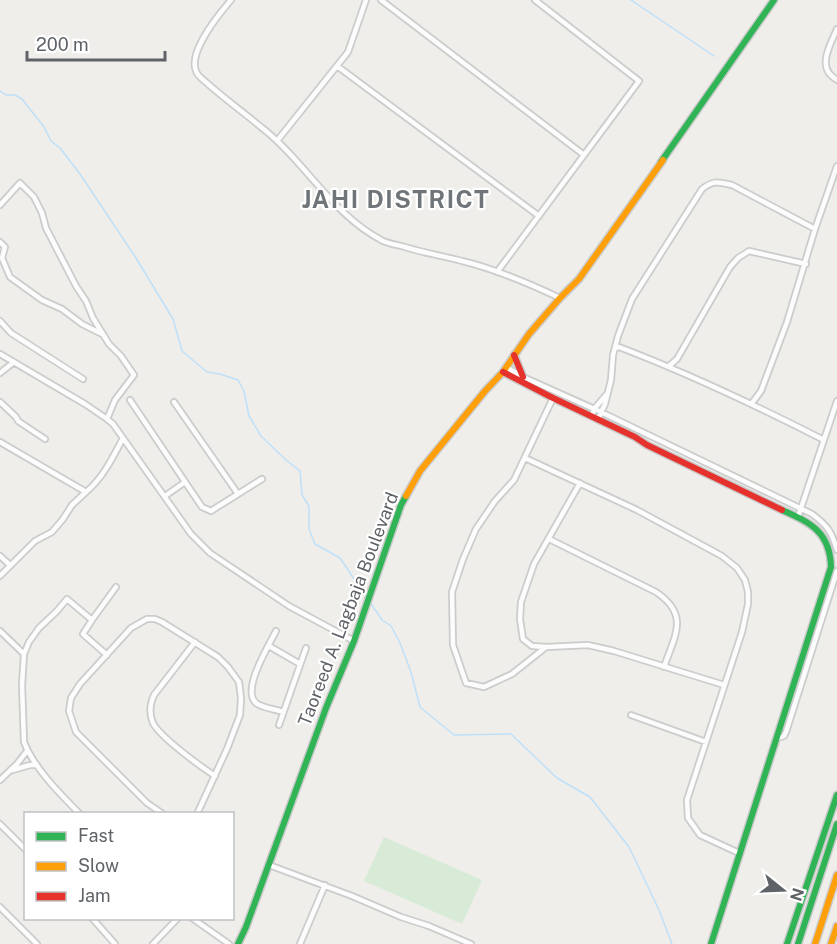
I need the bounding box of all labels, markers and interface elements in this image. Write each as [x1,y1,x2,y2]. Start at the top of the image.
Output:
scale bar [27,24,165,62]
text: 200 m [36,34,89,55]
district label: JAHI DISTRICT [302,185,490,213]
street label: Taoreed A. Lagbaja Boulevard [294,489,402,729]
legend [24,812,234,920]
text: Fast [78,825,114,846]
text: Slow [78,855,119,876]
north arrow [753,860,813,920]
text: Jam [78,885,111,906]
text: N [786,886,808,903]

